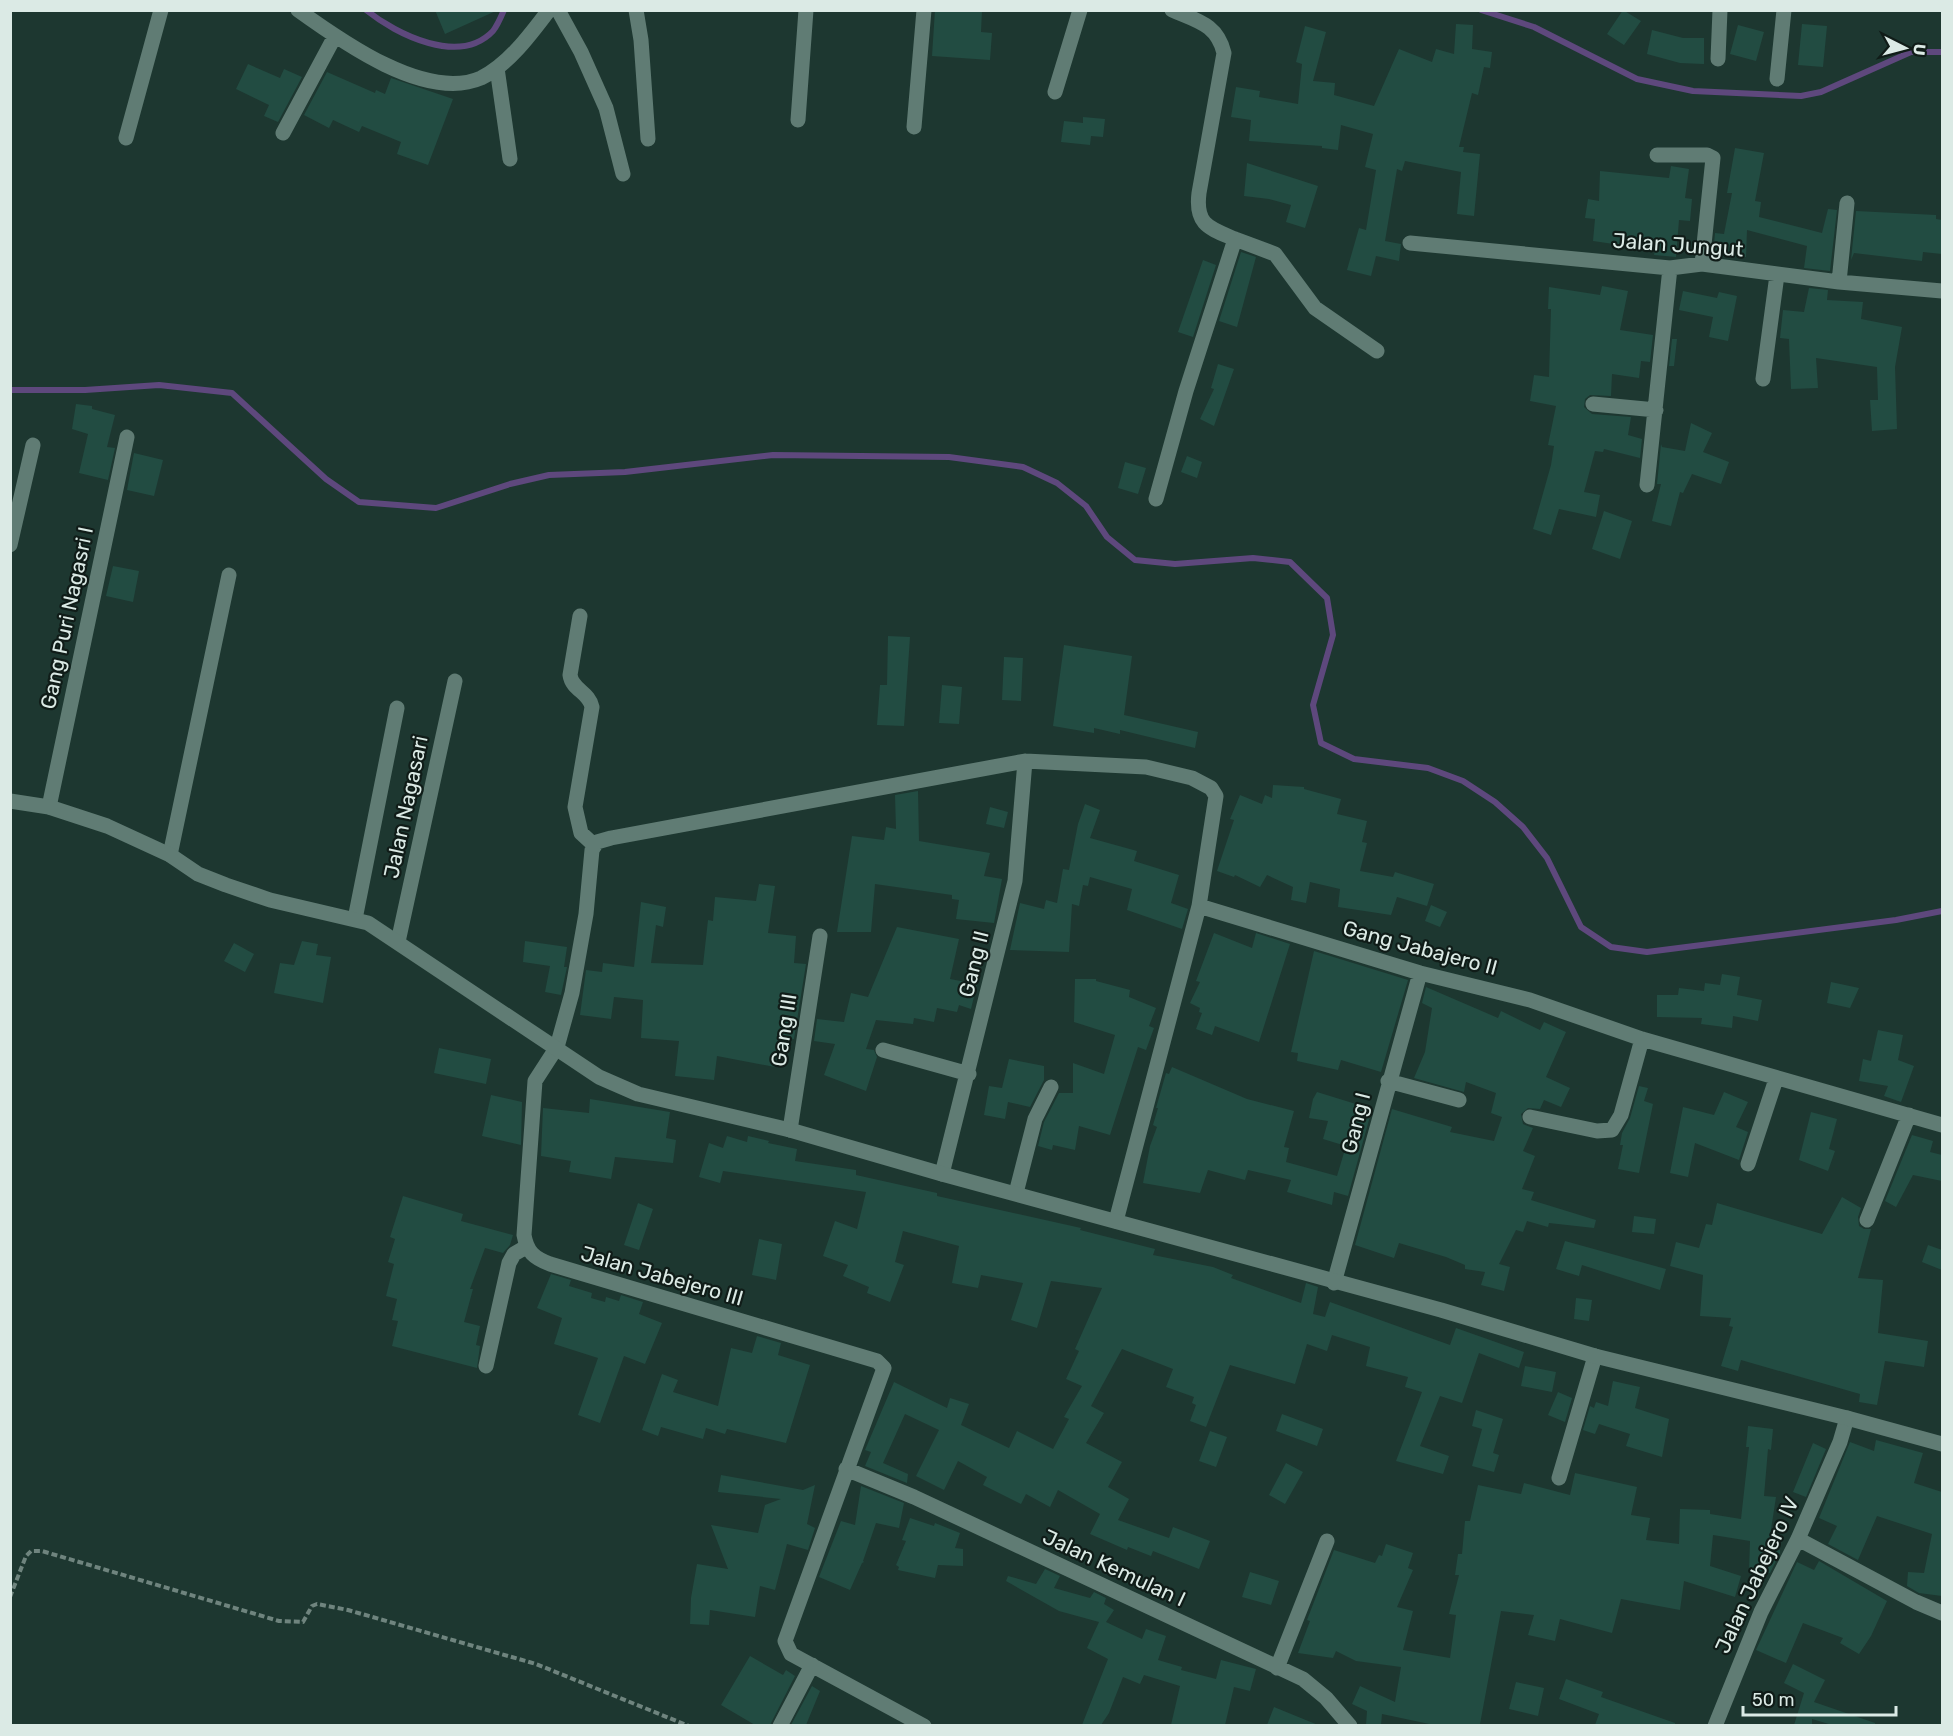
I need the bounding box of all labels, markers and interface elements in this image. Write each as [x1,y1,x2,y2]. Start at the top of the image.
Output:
north arrow [1875,18,1935,78]
text: U [1909,43,1929,56]
street label: Jalan Jungut [1612,227,1744,262]
street label: Gang Puri Nagasri I [35,525,98,711]
street label: Jalan Nagasari [378,733,433,880]
street label: Gang Jabajero II [1340,915,1500,980]
street label: Gang II [953,928,994,1000]
street label: Gang III [765,992,802,1068]
street label: Gang I [1336,1090,1375,1156]
street label: Jalan Jabejero III [578,1240,746,1311]
street label: Jalan Jabejero IV [1709,1492,1804,1657]
street label: Jalan Kemulan I [1039,1524,1190,1612]
scale bar [1743,1679,1896,1717]
text: 50 m [1752,1689,1795,1711]

